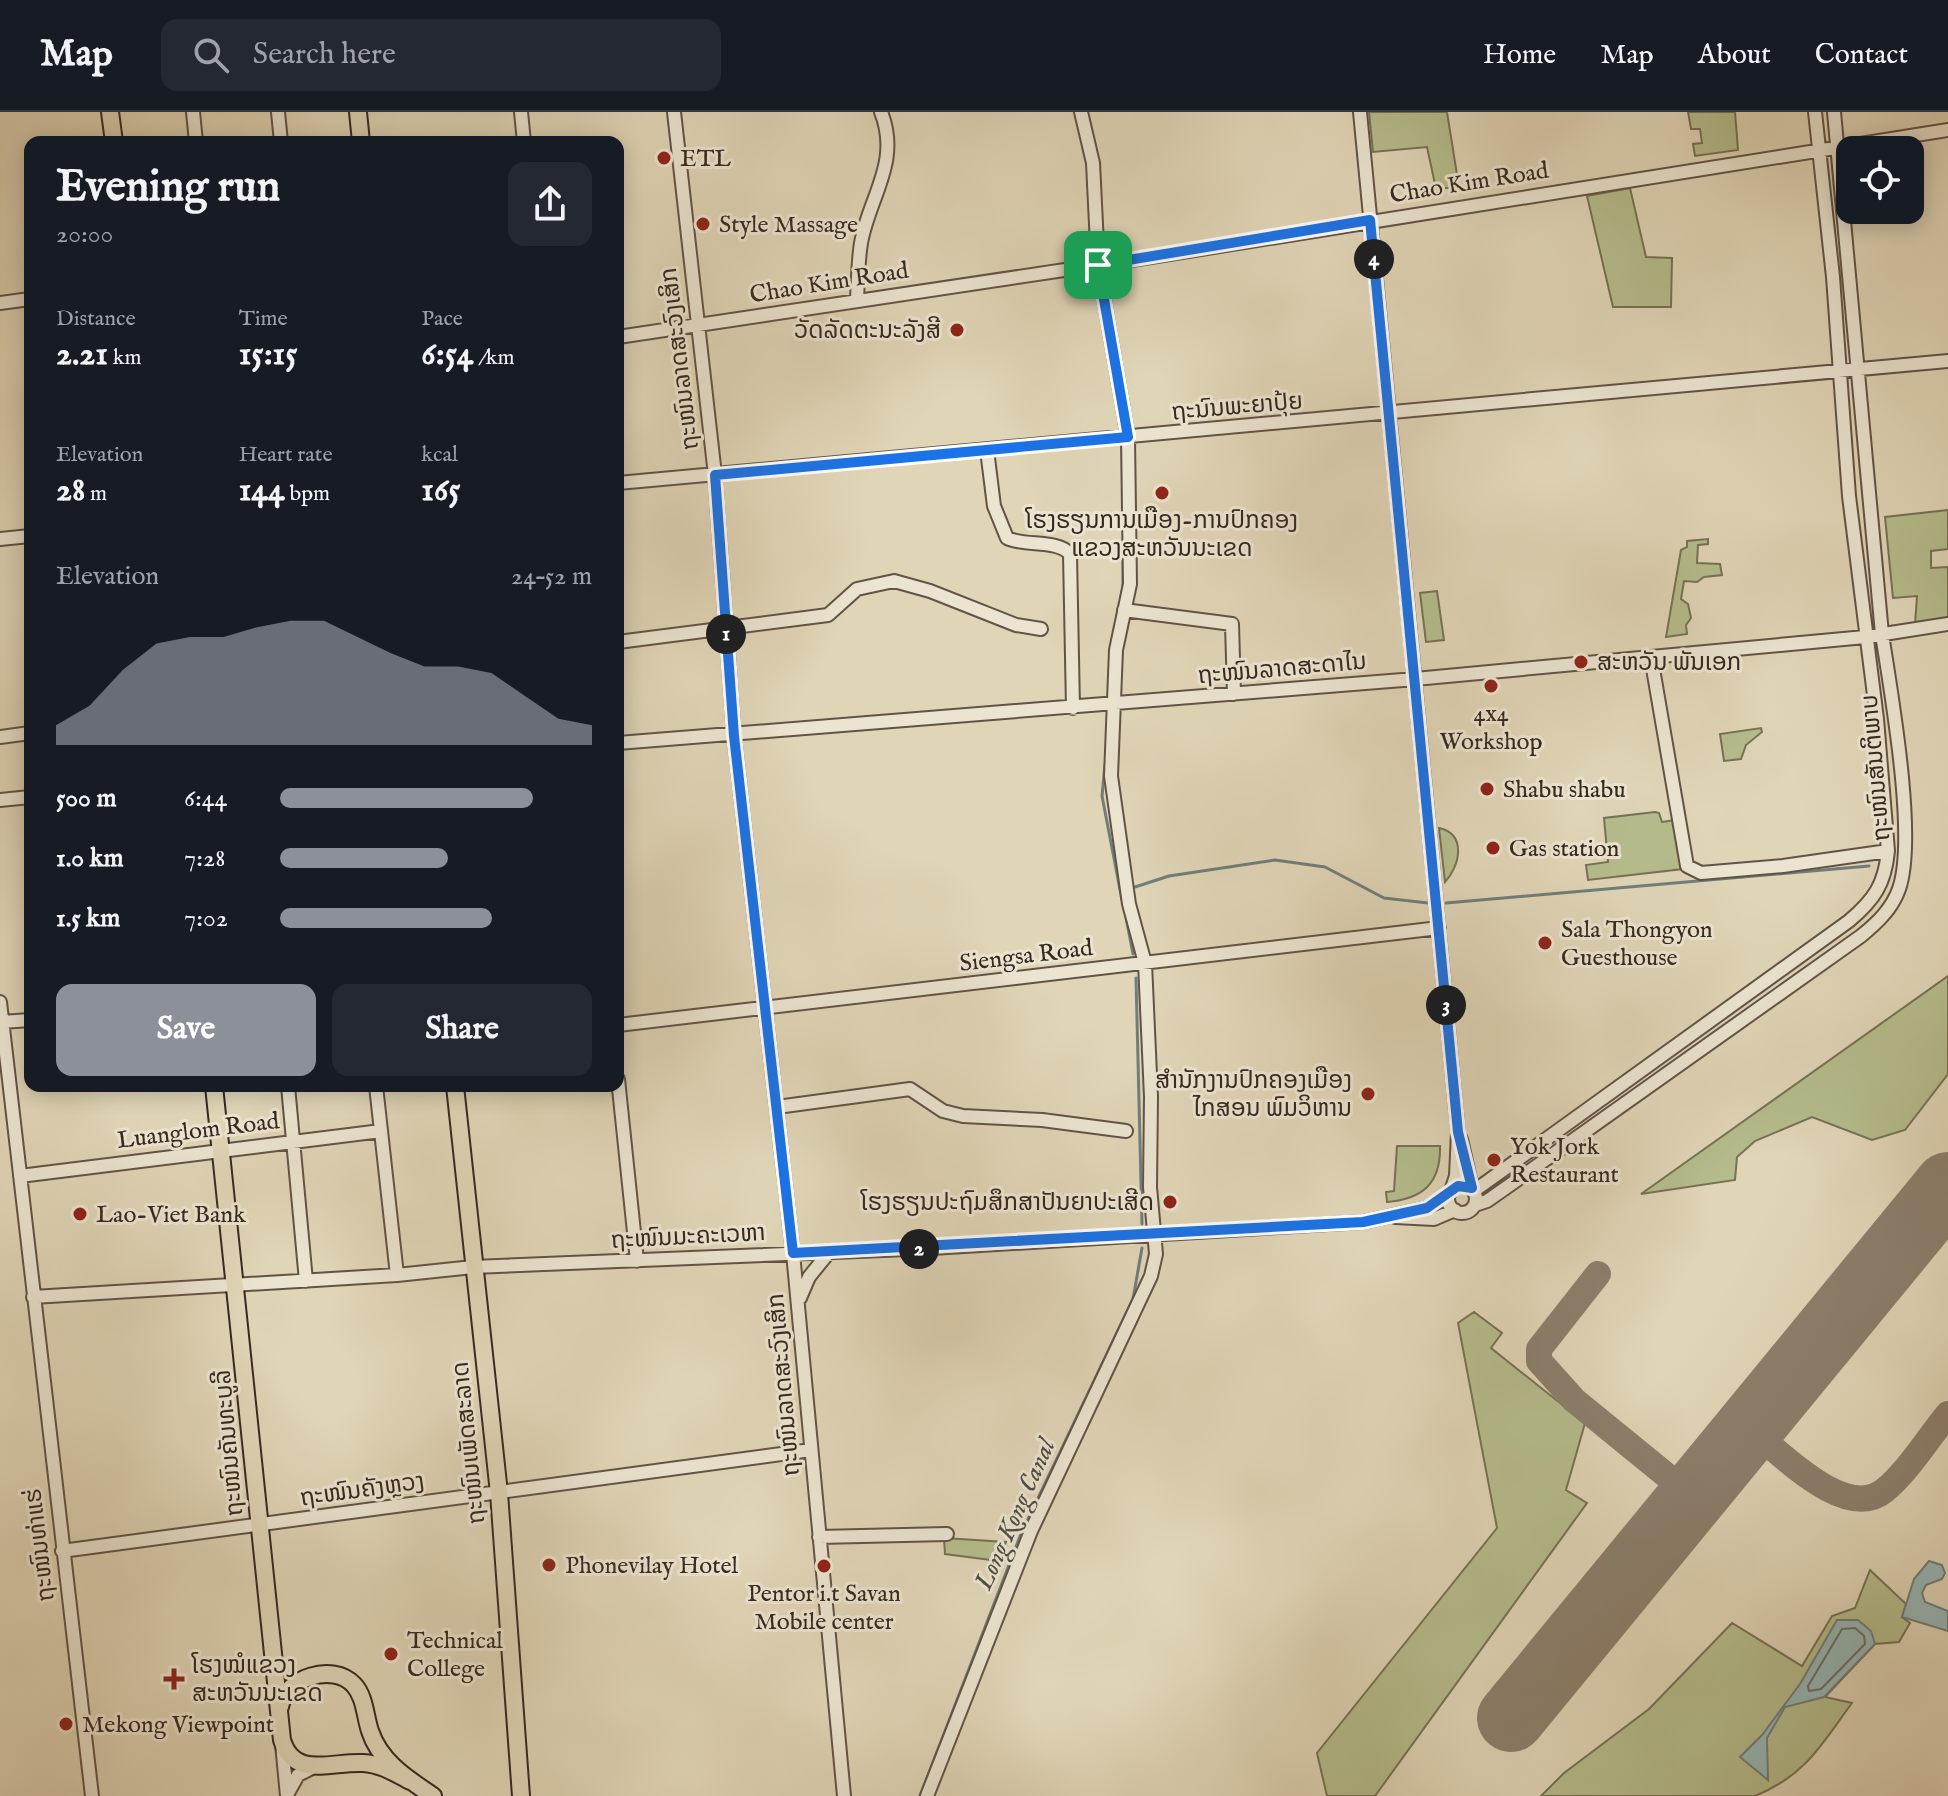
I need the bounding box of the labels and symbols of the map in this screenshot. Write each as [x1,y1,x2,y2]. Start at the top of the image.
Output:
place label: ETL [680,144,732,175]
marker: ETL [655,149,673,167]
street label: Chao Kim Road [1388,156,1551,211]
place label: Style Massage [719,210,858,241]
marker: Style Massage [694,215,712,233]
pin [1064,231,1132,299]
pin: 4 [1354,239,1394,279]
street label: Chao Kim Road [748,256,911,311]
street label: ຖະໜົນລາດສະວົງເສິກ [654,266,707,452]
place label: ວັດລັດຕະນະລັງສີ [794,316,941,347]
marker: ວັດລັດຕະນະລັງສີ [948,321,966,339]
street label: ຖະນົນພະຍາປຸ້ຍ [1170,386,1304,429]
marker: ໂຮງຮຽນການເມືອງ-ການປົກຄອງ ແຂວງສະຫວັນນະເຂດ [1153,484,1171,502]
place label: ໂຮງຮຽນການເມືອງ-ການປົກຄອງ ແຂວງສະຫວັນນະເຂດ [1025,506,1298,565]
pin: 1 [706,614,746,654]
street label: ຖະໜົນລາດສະດາໄນ [1196,647,1368,692]
place label: ສະຫວັນ ພັນເອກ [1597,648,1741,679]
marker: ສະຫວັນ ພັນເອກ [1572,653,1590,671]
marker: 4x4 Workshop [1482,677,1500,695]
street label: ຖະໜົນສັນຕິພາບ [1855,693,1898,843]
place label: 4x4 Workshop [1439,699,1543,758]
place label: Shabu shabu [1503,775,1626,806]
marker: Shabu shabu [1478,780,1496,798]
place label: Gas station [1509,834,1620,865]
marker: Gas station [1484,839,1502,857]
place label: Sala Thongyon Guesthouse [1561,915,1713,974]
street label: Siengsa Road [958,933,1095,980]
marker: Sala Thongyon Guesthouse [1536,934,1554,952]
pin: 3 [1426,985,1466,1025]
place label: ສຳນັກງານປົກຄອງເມືອງ ໄກສອນ ພົມວິຫານ [1155,1066,1352,1125]
marker: ສຳນັກງານປົກຄອງເມືອງ ໄກສອນ ພົມວິຫານ [1359,1085,1377,1103]
street label: Luanglom Road [115,1106,281,1157]
place label: Yok Jork Restaurant [1510,1132,1619,1191]
marker: Yok Jork Restaurant [1485,1151,1503,1169]
place label: ໂຮງຮຽນປະຖົມສຶກສາປັນຍາປະເສີດ [860,1188,1154,1219]
marker: ໂຮງຮຽນປະຖົມສຶກສາປັນຍາປະເສີດ [1161,1193,1179,1211]
place label: Lao-Viet Bank [96,1200,246,1231]
marker: Lao-Viet Bank [71,1205,89,1223]
street label: ຖະໜົນມະຄະເວຫາ [610,1218,766,1257]
pin: 2 [899,1229,939,1269]
street label: ຖະໜົນລາດສະວົງເສິກ [761,1292,808,1478]
street label: ຖະໜົນເພັດສະລາດ [446,1360,493,1526]
street label: ຖະໜົນຄັນທະບູລີ [208,1368,251,1518]
water label: Long Kong Canal [967,1432,1065,1596]
street label: ຖະໜົນຄັງຫຼວງ [298,1466,427,1515]
street label: ຖະໜົນທ່າແຮ່ [18,1486,63,1603]
place label: Phonevilay Hotel [565,1551,738,1582]
marker: Phonevilay Hotel [540,1556,558,1574]
marker: Pentor i.t Savan Mobile center [815,1557,833,1575]
place label: Pentor i.t Savan Mobile center [747,1579,901,1638]
place label: Technical College [407,1626,503,1685]
marker: Technical College [382,1645,400,1663]
place label: ໂຮງໝໍແຂວງ ສະຫວັນນະເຂດ [191,1651,323,1710]
marker: ໂຮງໝໍແຂວງ ສະຫວັນນະເຂດ [163,1668,185,1690]
place label: Mekong Viewpoint [82,1710,274,1741]
marker: Mekong Viewpoint [57,1715,75,1733]

